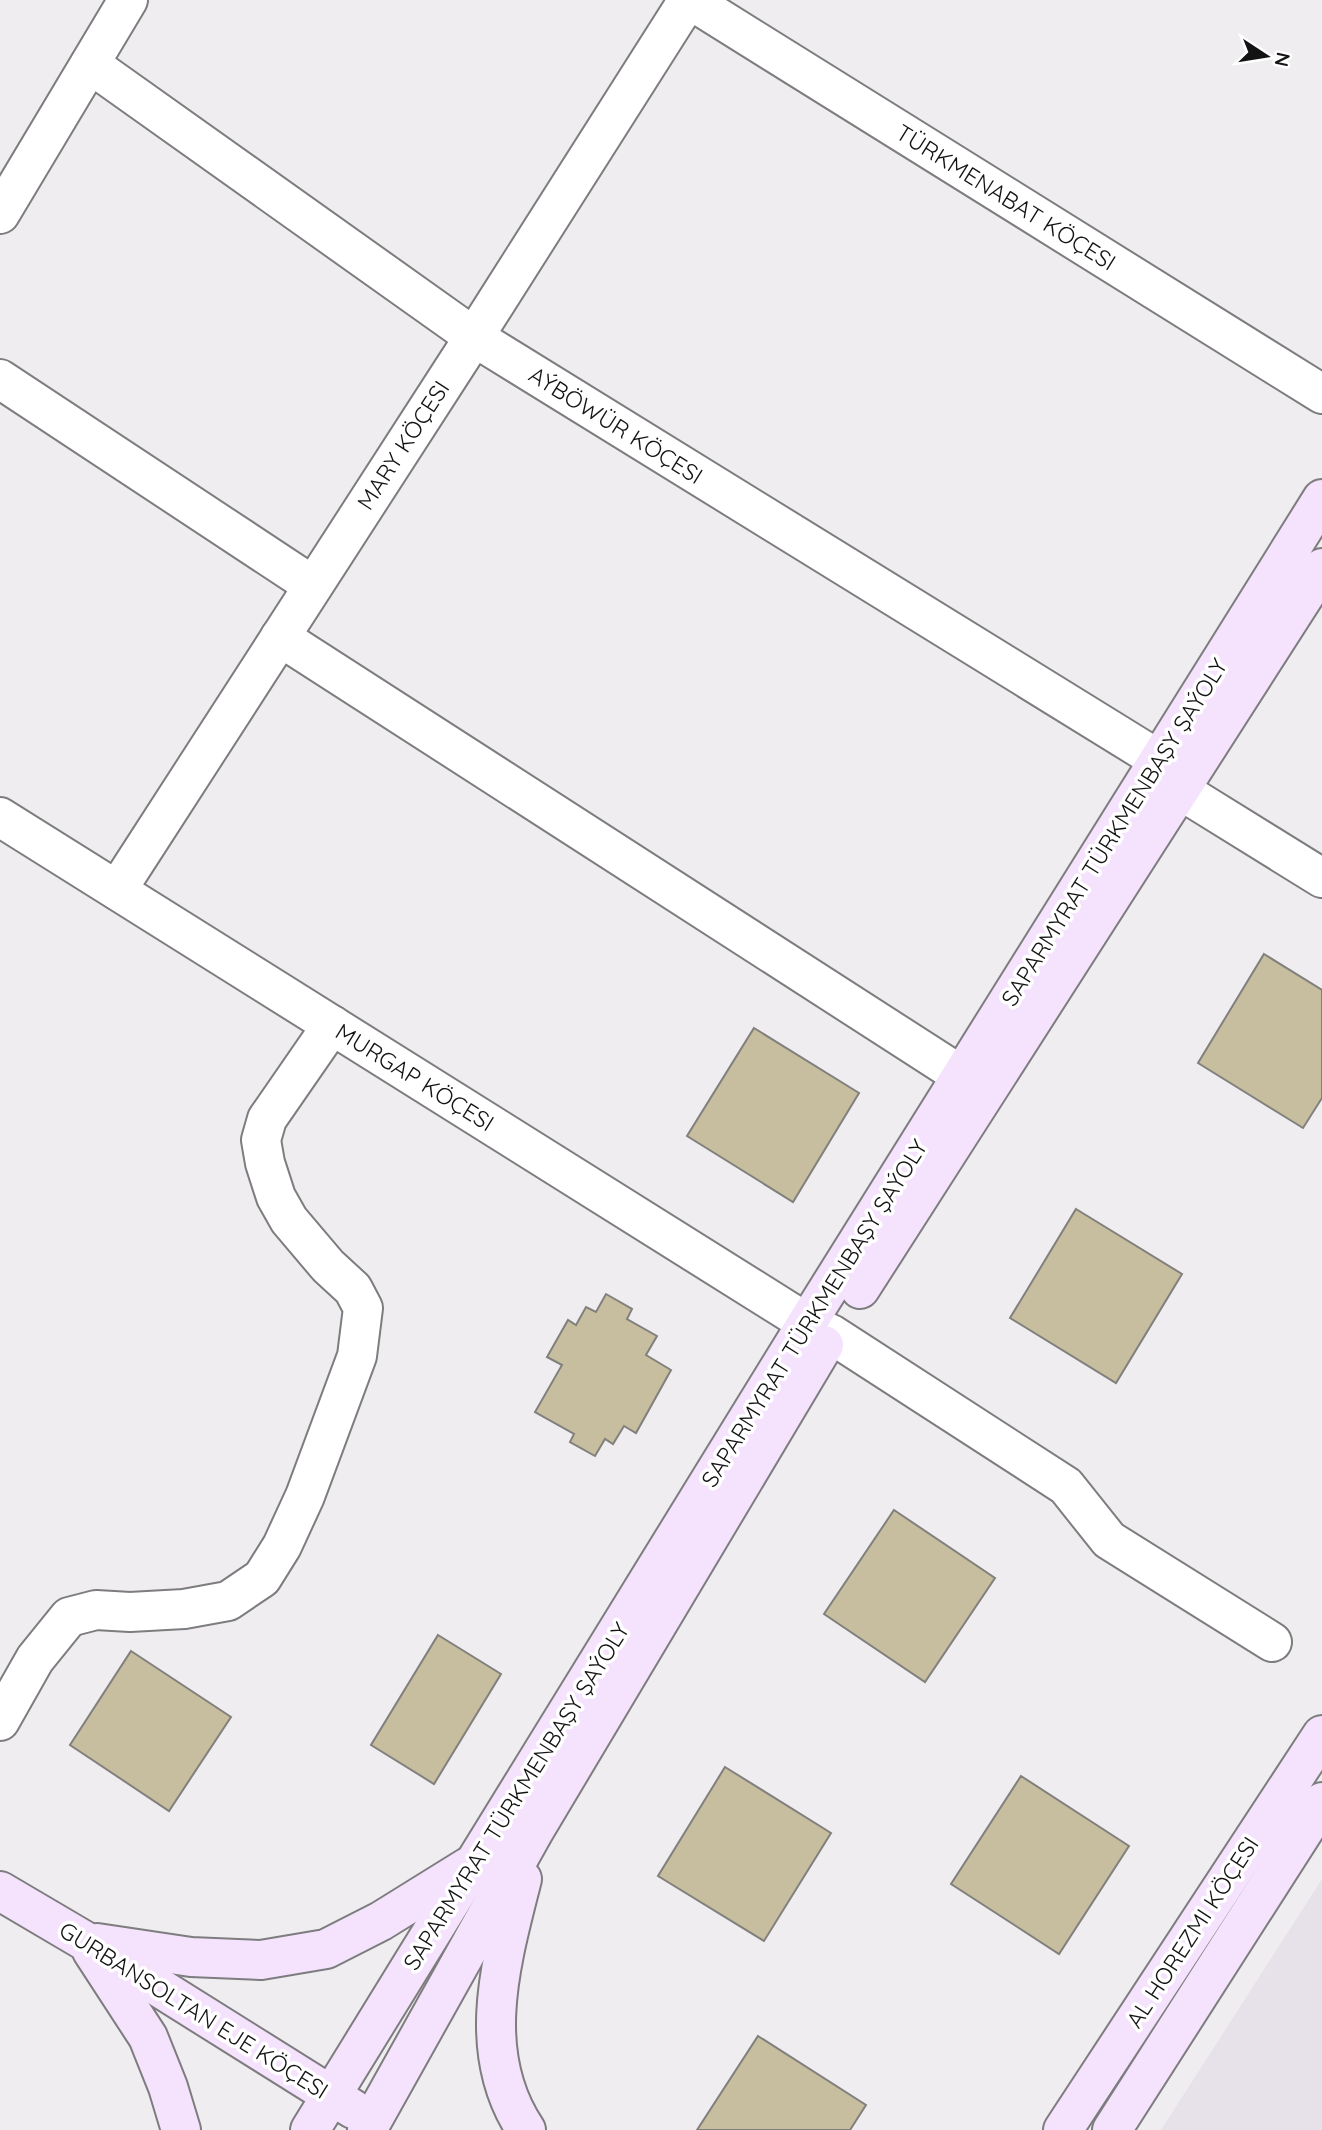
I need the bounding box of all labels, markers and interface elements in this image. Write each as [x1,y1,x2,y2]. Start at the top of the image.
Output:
north arrow [1231,21,1301,91]
text: N [1269,50,1296,69]
street label: TÜRKMENABAT KÖÇESI [891,117,1121,277]
street label: AÝBÖWÜR KÖÇESI [524,360,708,490]
street label: MARY KÖÇESI [351,375,455,515]
street label: SAPARMYRAT TÜRKMENBAŞY ŞAÝOLY [995,653,1234,1011]
street label: MURGAP KÖÇESI [330,1017,500,1137]
street label: SAPARMYRAT TÜRKMENBAŞY ŞAÝOLY [695,1134,934,1492]
street label: SAPARMYRAT TÜRKMENBAŞY ŞAÝOLY [397,1617,636,1975]
street label: AL HOREZMI KÖÇESI [1119,1831,1265,2033]
street label: GURBANSOLTAN EJE KÖÇESI [54,1915,334,2105]

